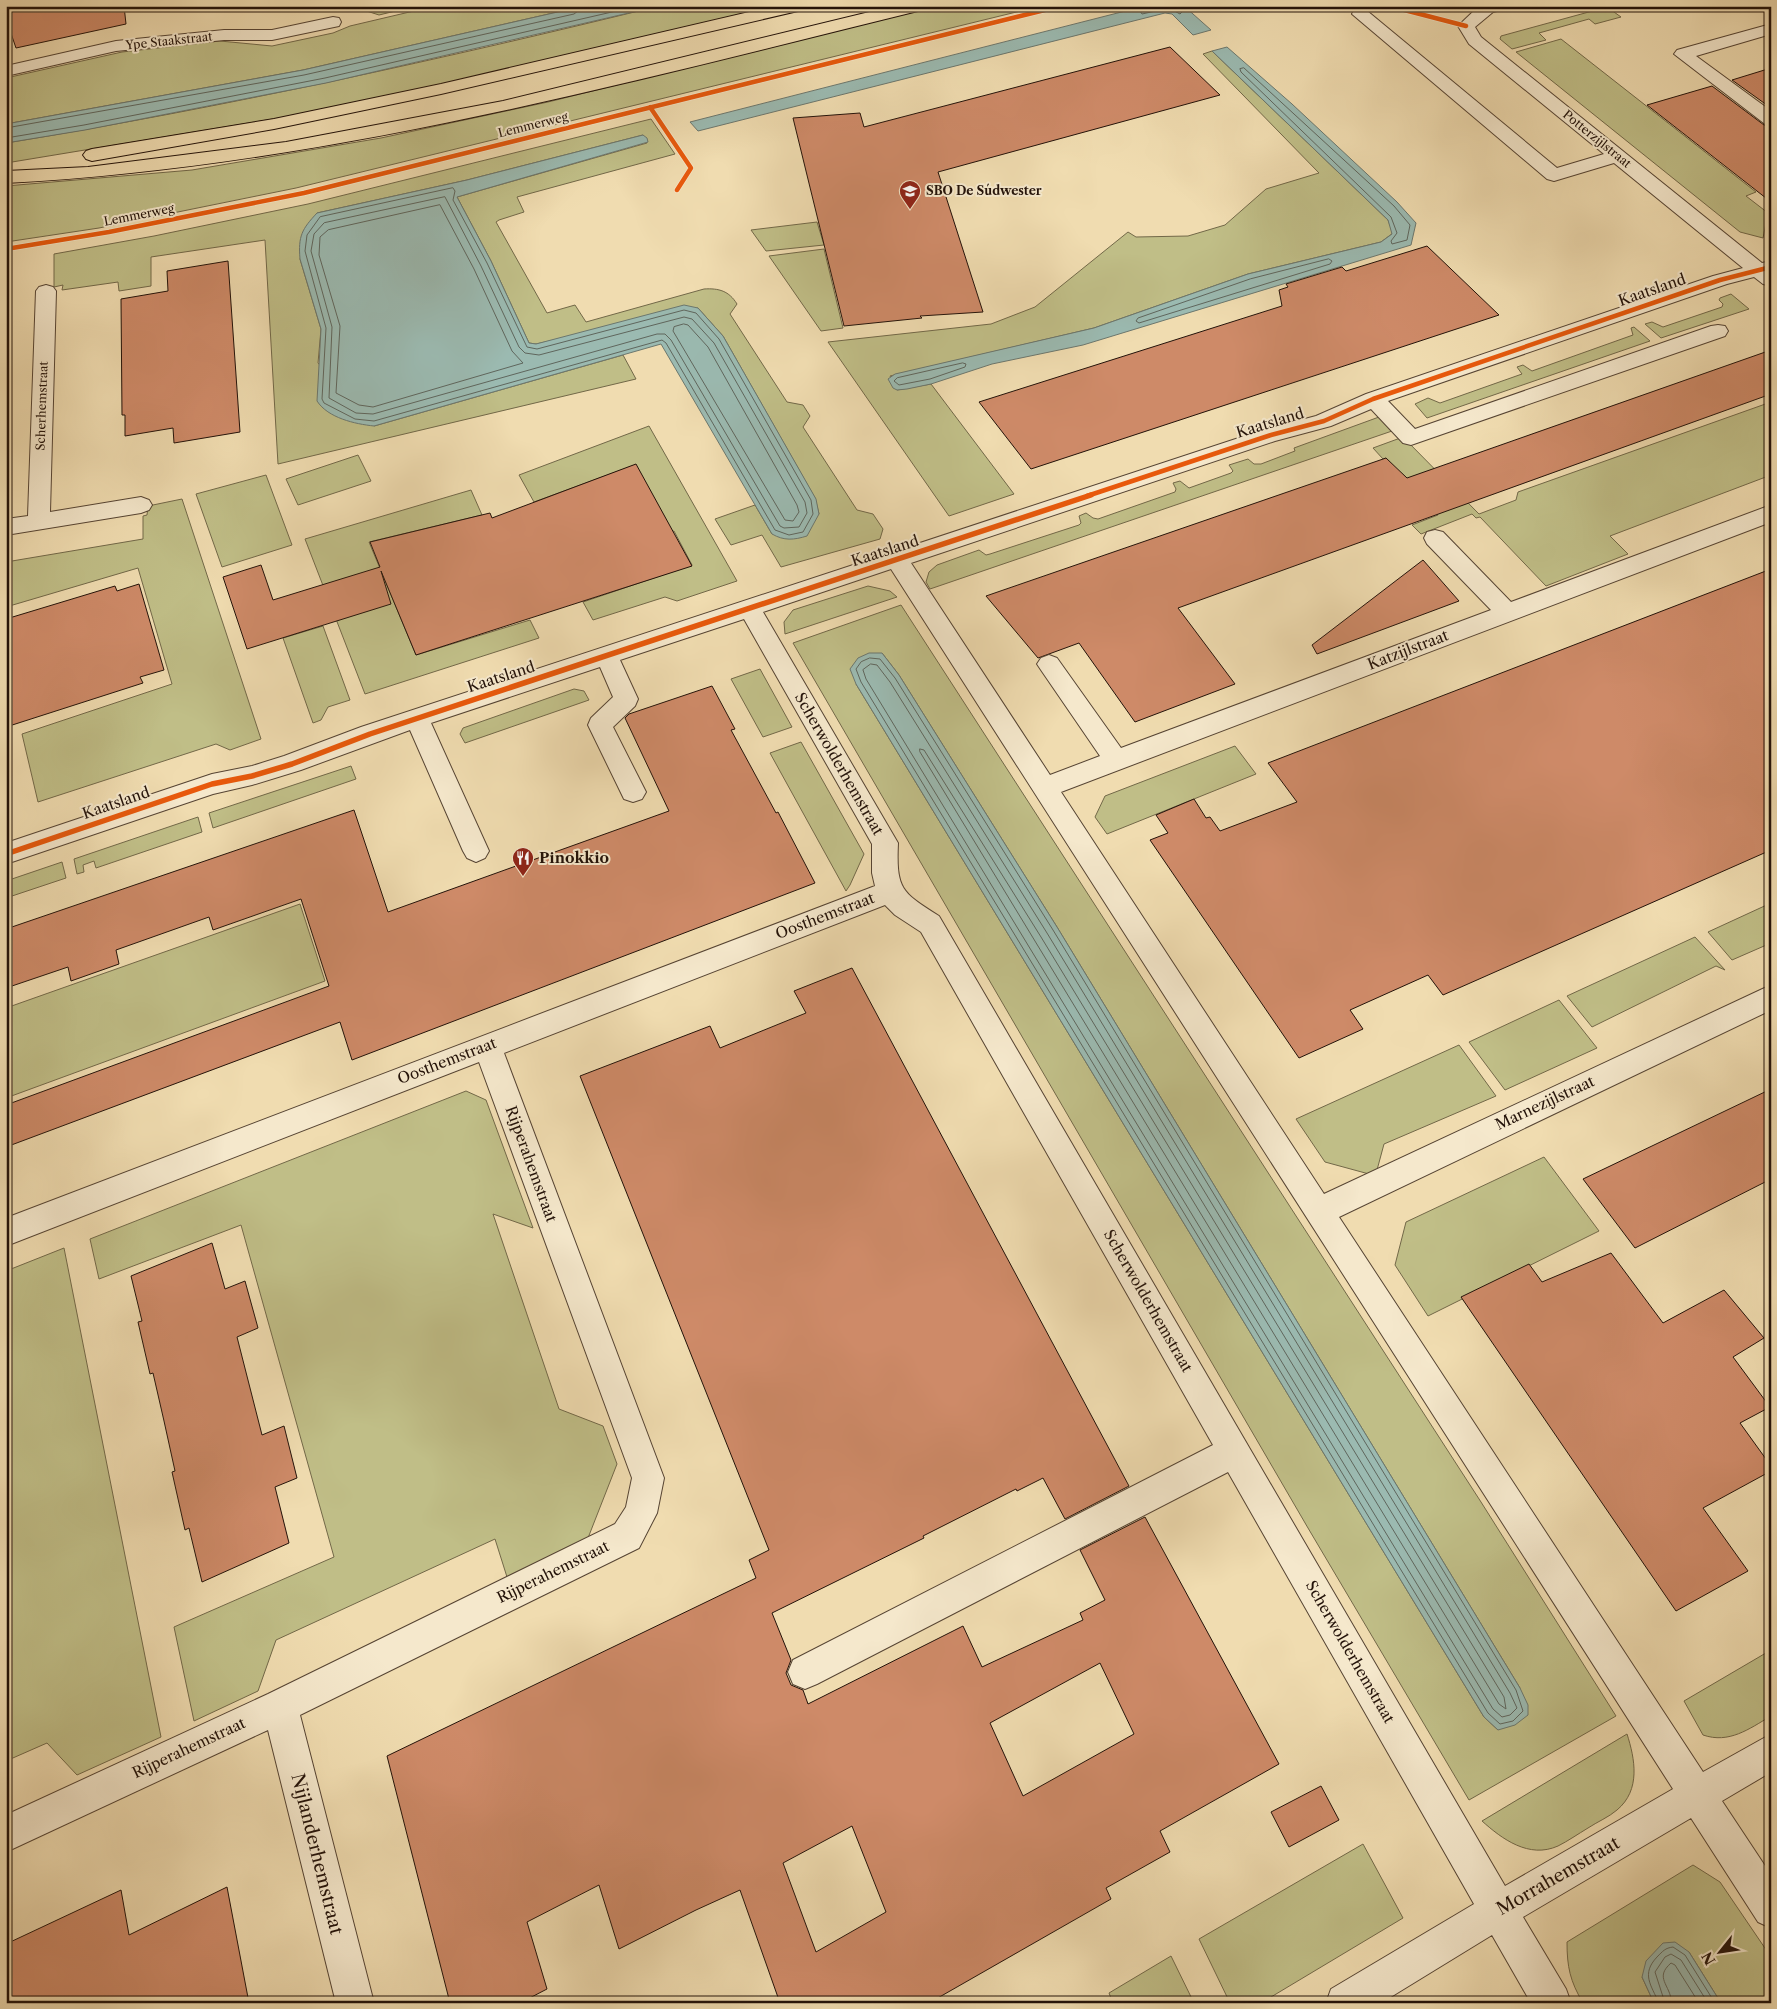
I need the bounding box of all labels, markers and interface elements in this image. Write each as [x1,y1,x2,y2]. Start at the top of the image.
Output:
street label: Ype Staakstraat [124,28,214,53]
street label: Potterzijlstraat [1560,107,1635,171]
street label: Lemmerweg [496,108,570,140]
school or university icon: SBO De Súdwester [898,179,922,210]
place label: SBO De Súdwester [926,183,1042,198]
street label: Lemmerweg [102,200,176,229]
street label: Kaatsland [1616,269,1688,310]
street label: Scherhemstraat [32,360,51,451]
street label: Kaatsland [1233,403,1306,442]
street label: Kaatsland [849,531,921,570]
street label: Katzijlstraat [1365,625,1452,674]
street label: Kaatsland [465,657,537,696]
street label: Scherwolderhemstraat [791,689,888,839]
street label: Kaatsland [80,782,152,823]
restaurant icon: Pinokkio [511,846,535,877]
place label: Pinokkio [539,848,609,867]
street label: Oosthemstraat [773,888,878,943]
street label: Oosthemstraat [395,1033,500,1088]
street label: Marnezijlstraat [1492,1071,1598,1134]
street label: Rijperahemstraat [502,1103,562,1225]
street label: Scherwolderhemstraat [1100,1226,1197,1376]
street label: Rijperahemstraat [494,1536,613,1607]
street label: Scherwolderhemstraat [1302,1577,1399,1727]
street label: Rijperahemstraat [129,1713,249,1782]
street label: Nijlanderhemstraat [286,1771,348,1937]
street label: Morrahemstraat [1493,1832,1624,1920]
north arrow [1694,1926,1744,1976]
text: N [1698,1949,1720,1968]

